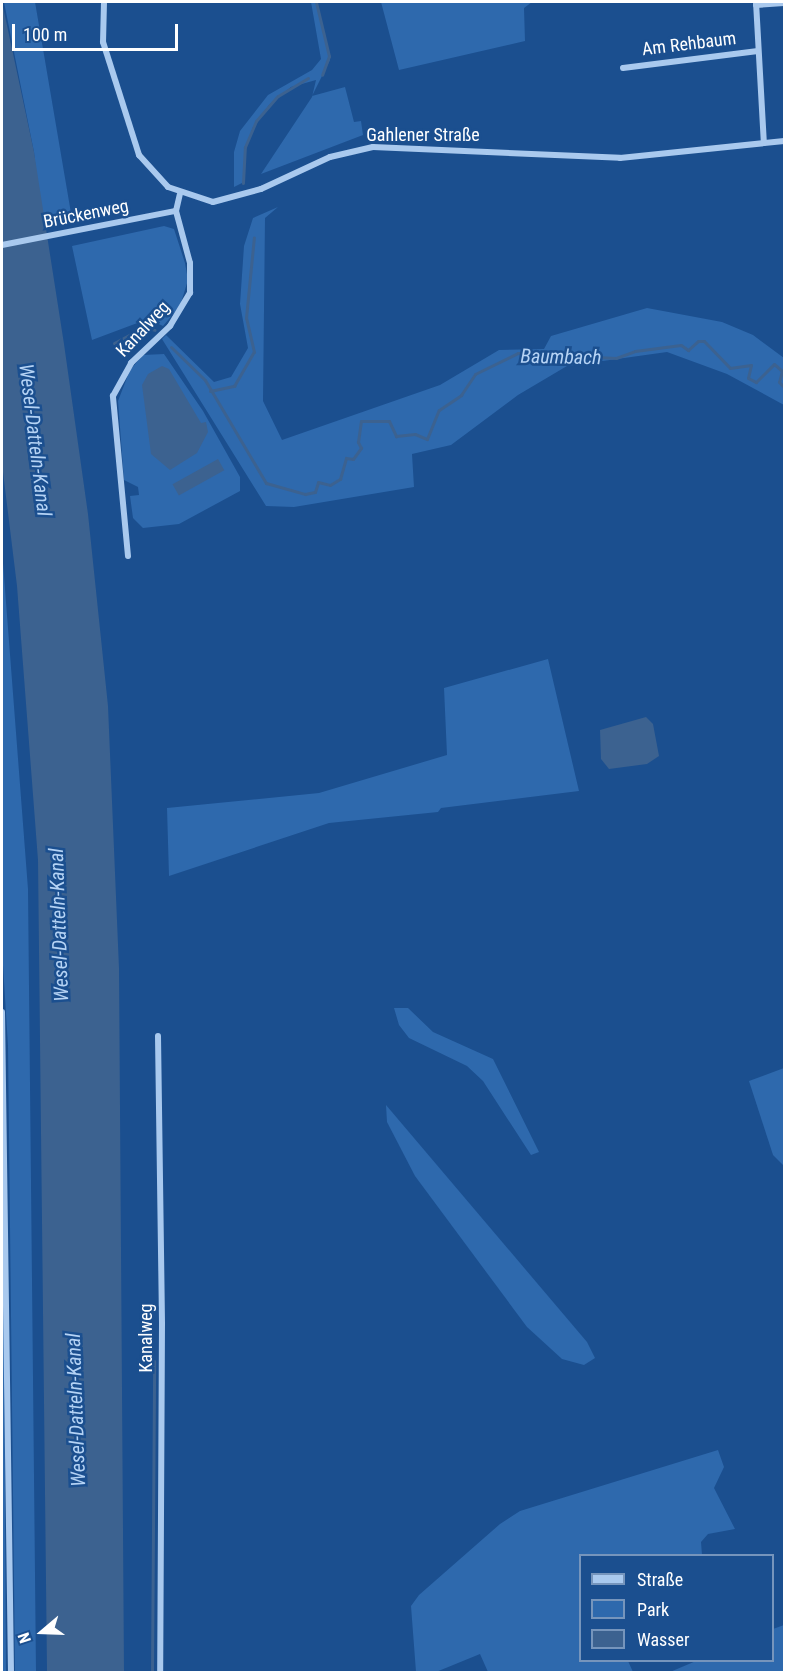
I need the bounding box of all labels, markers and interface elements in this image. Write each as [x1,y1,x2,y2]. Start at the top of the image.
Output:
scale bar [15,12,182,50]
text: 100 m [23,24,67,45]
street label: Am Rehbaum [641,28,737,60]
street label: Gahlener Straße [366,124,480,146]
street label: Brückenweg [42,195,130,233]
street label: Kanalweg [112,296,174,362]
water label: Baumbach [520,344,602,370]
water label: Wesel-Datteln-Kanal [14,362,56,518]
water label: Wesel-Datteln-Kanal [44,848,74,1002]
street label: Kanalweg [135,1304,157,1372]
water label: Wesel-Datteln-Kanal [61,1333,91,1487]
legend [579,1554,774,1662]
text: Straße [637,1569,683,1590]
text: Park [637,1599,669,1620]
north arrow [12,1602,72,1662]
text: Wasser [637,1629,689,1650]
text: N [14,1630,35,1646]

